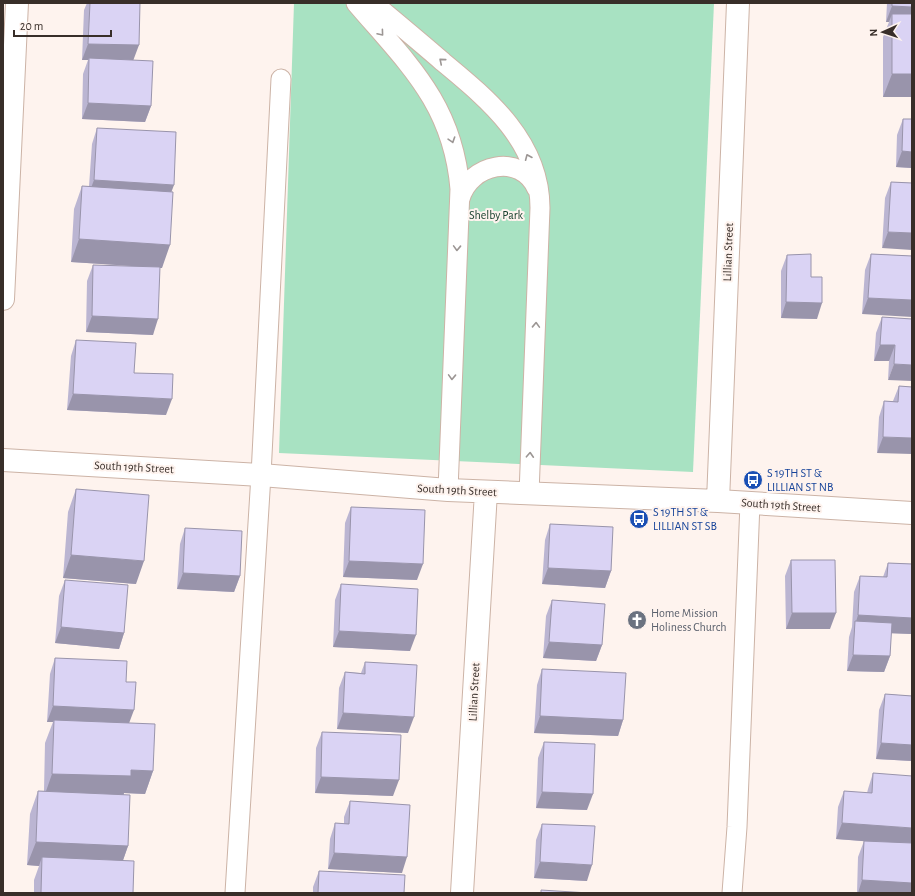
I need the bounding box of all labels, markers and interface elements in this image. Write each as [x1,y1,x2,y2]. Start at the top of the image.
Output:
scale bar [14,12,111,38]
north arrow [863,12,903,52]
text: 20 m [20,20,43,32]
one-way arrow [377,28,384,35]
text: N [868,28,879,37]
one-way arrow [440,59,447,66]
one-way arrow [447,137,456,144]
one-way arrow [525,153,533,161]
park label: Shelby Park [469,209,524,222]
street label: Lillian Street [721,222,735,281]
one-way arrow [453,245,462,251]
one-way arrow [531,322,540,328]
one-way arrow [448,374,456,380]
one-way arrow [526,452,535,458]
street label: South 19th Street [94,459,174,475]
place label: S 19TH ST & LILLIAN ST NB [767,467,834,493]
bus stop icon: S 19TH ST & LILLIAN ST NB [742,469,764,491]
street label: South 19th Street [417,482,497,498]
street label: South 19th Street [741,496,821,514]
place label: S 19TH ST & LILLIAN ST SB [653,506,717,532]
bus stop icon: S 19TH ST & LILLIAN ST SB [628,508,650,530]
place label: Home Mission Holiness Church [651,607,727,633]
church icon: Home Mission Holiness Church [626,609,648,631]
street label: Lillian Street [466,662,482,722]

